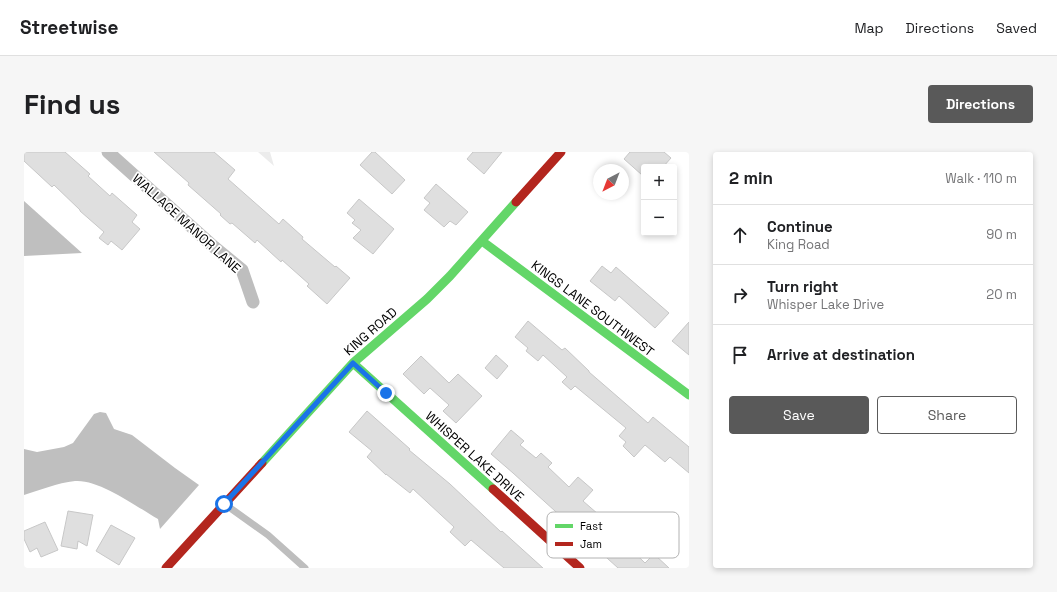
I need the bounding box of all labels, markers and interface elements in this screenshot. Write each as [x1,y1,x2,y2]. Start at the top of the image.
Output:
text: Streetwise [20,15,119,40]
text: Map [854,19,884,37]
text: Directions [906,19,974,37]
text: Saved [996,19,1037,37]
button: Directions [928,85,1033,123]
text: Find us [24,86,121,122]
north arrow [593,164,629,200]
map controls [641,164,677,236]
button: + [641,164,677,200]
text: 2 min [729,167,773,189]
street label: WALLACE MANOR LANE [129,170,244,277]
text: Walk · 110 m [945,170,1017,187]
button: − [641,200,677,236]
text: Continue [767,217,833,236]
icon: ahead [729,224,751,246]
text: 90 m [986,226,1017,243]
text: King Road [767,236,830,253]
street label: KINGS LANE SOUTHWEST [528,257,658,360]
text: Turn right [767,277,838,296]
icon: right [729,284,751,306]
text: 20 m [986,286,1017,303]
text: Whisper Lake Drive [767,296,884,313]
street label: KING ROAD [340,304,401,359]
icon: arrive [729,344,751,366]
text: Arrive at destination [767,345,915,364]
route end [377,384,395,402]
button: Save [729,396,869,434]
button: Share [877,396,1017,434]
street label: WHISPER LAKE DRIVE [422,408,528,505]
route start [215,495,233,513]
legend [547,512,679,558]
text: Fast [580,519,603,533]
text: Jam [580,537,602,551]

